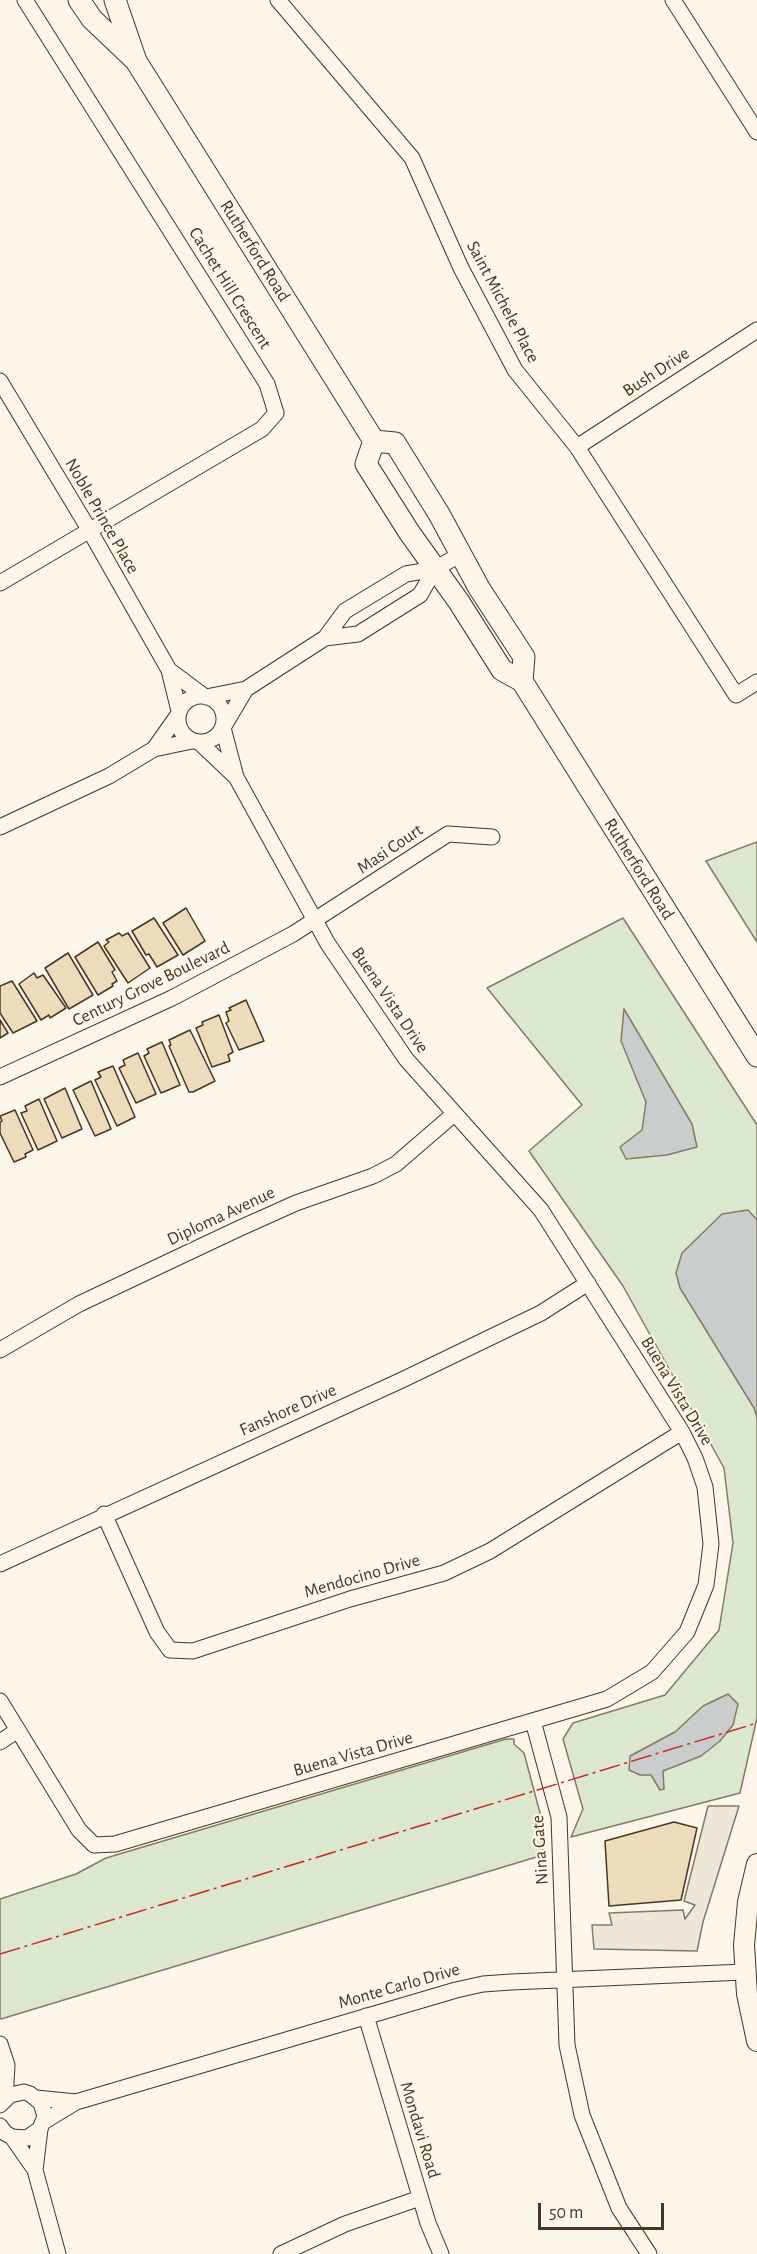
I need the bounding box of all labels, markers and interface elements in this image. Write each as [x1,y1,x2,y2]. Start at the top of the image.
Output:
street label: Rutherford Road [215,196,295,306]
street label: Cachet Hill Crescent [184,223,276,353]
street label: Saint Michele Place [462,237,544,367]
street label: Bush Drive [619,342,693,402]
street label: Noble Prince Place [60,454,144,578]
street label: Rutherford Road [599,814,679,924]
street label: Masi Court [353,819,427,879]
street label: Century Grove Boulevard [69,937,233,1031]
street label: Buena Vista Drive [347,943,433,1057]
street label: Diploma Avenue [164,1182,278,1250]
street label: Buena Vista Drive [636,1333,718,1449]
street label: Fanshore Drive [236,1379,340,1441]
street label: Mendocino Drive [302,1549,422,1603]
street label: Buena Vista Drive [291,1727,415,1781]
street label: Nina Gate [527,1814,553,1886]
street label: Monte Carlo Drive [336,1958,462,2014]
street label: Mondavi Road [395,2079,445,2181]
scale bar [541,2191,667,2229]
text: 50 m [549,2204,583,2222]

